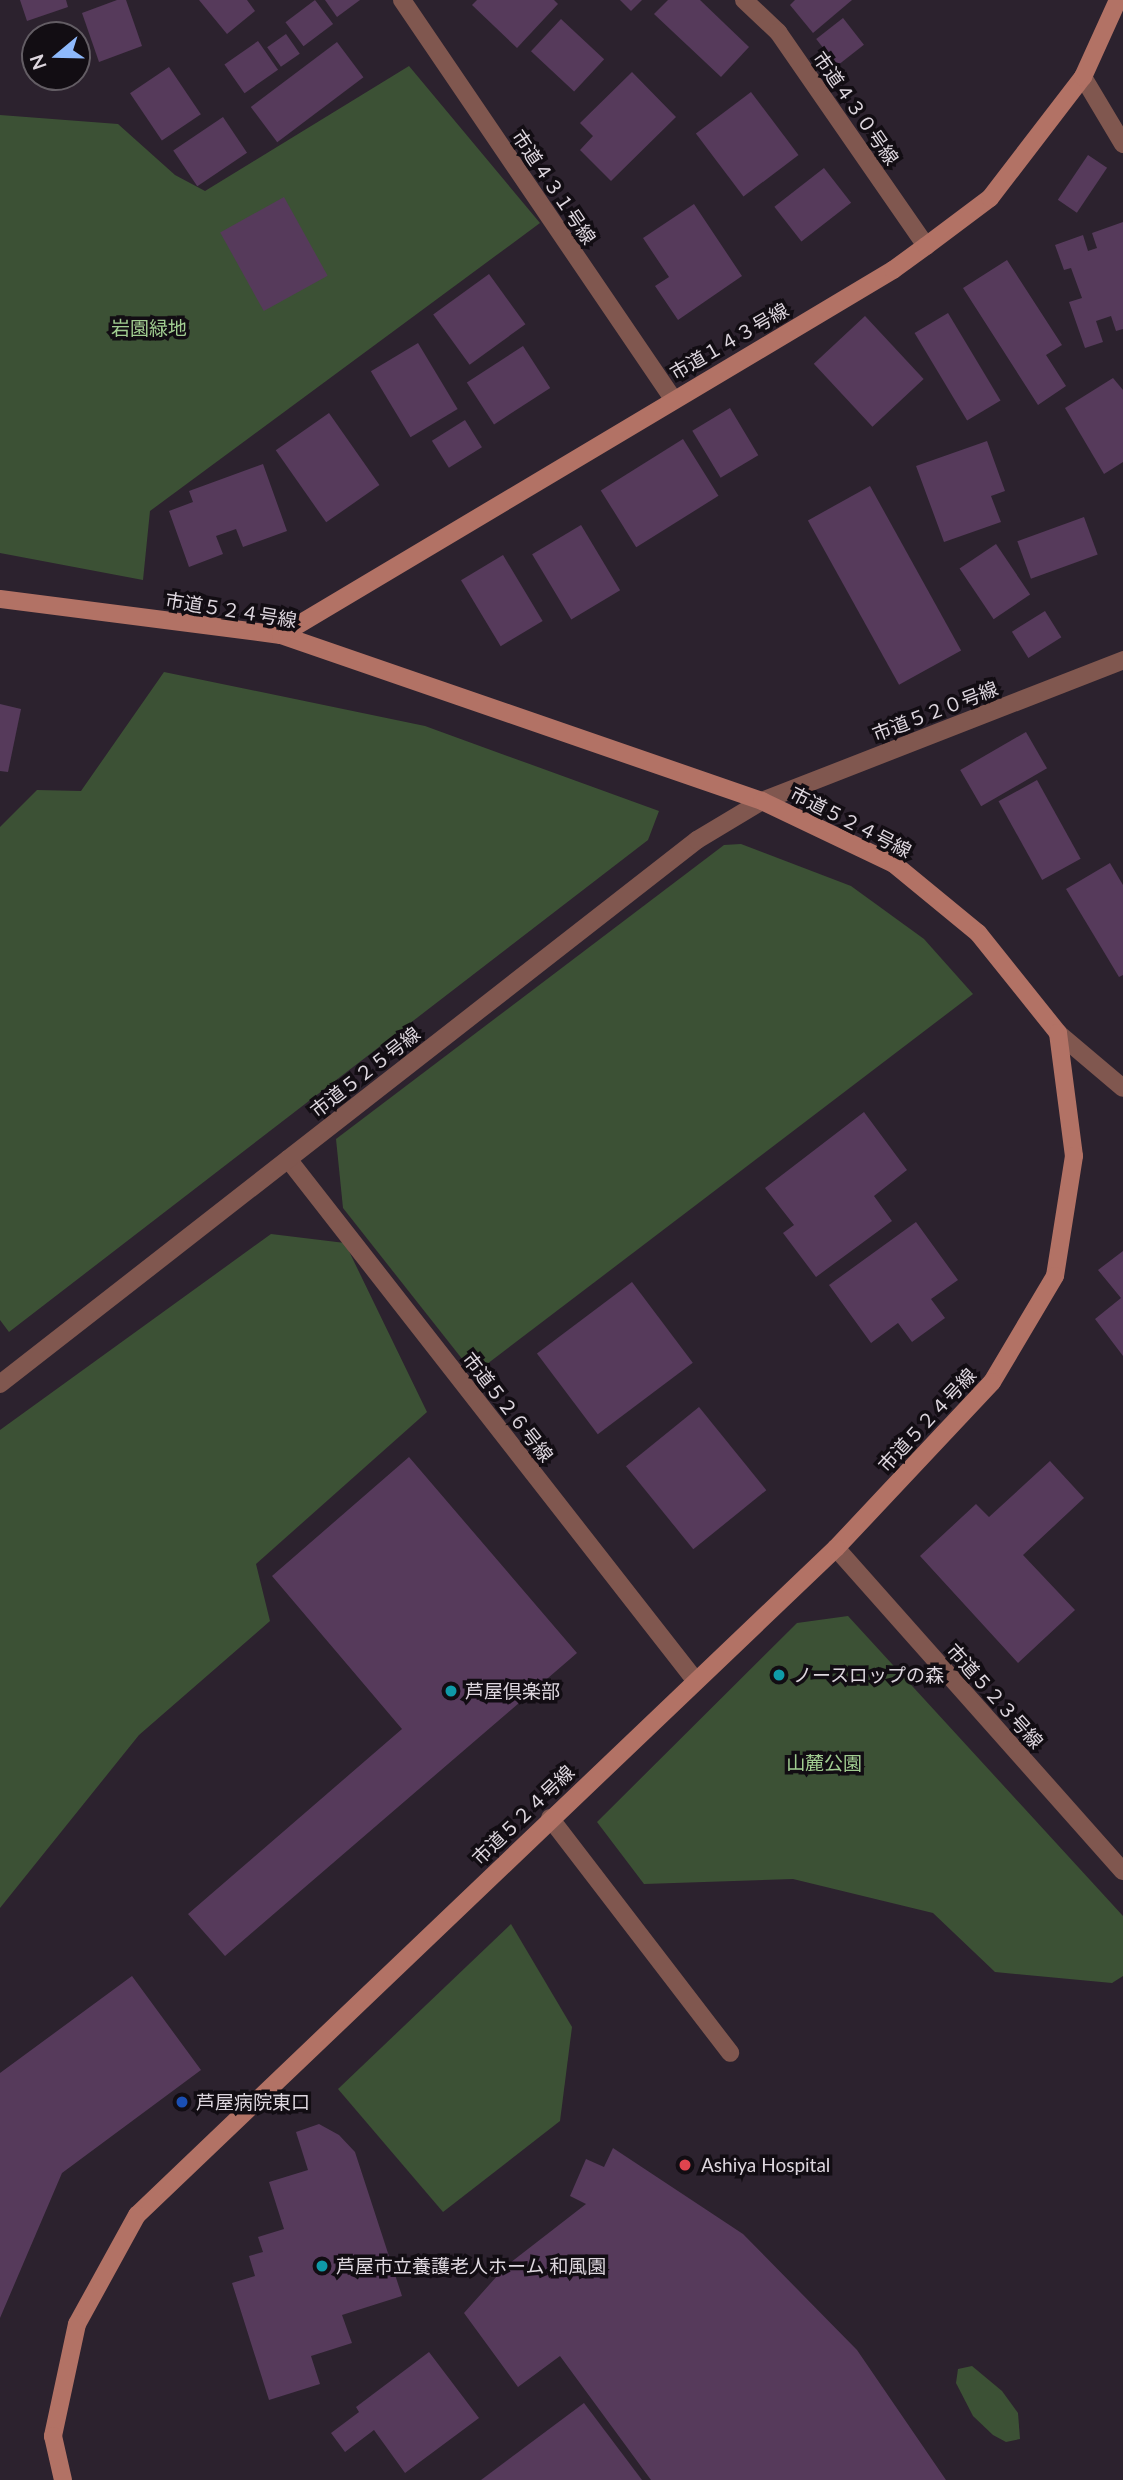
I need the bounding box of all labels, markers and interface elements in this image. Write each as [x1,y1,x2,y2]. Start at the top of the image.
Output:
north arrow [21,21,91,91]
street label: 市道４３０号線 [809,47,903,169]
text: N [24,52,51,73]
street label: 市道４３１号線 [507,125,601,249]
street label: 市道１４３号線 [666,298,792,384]
park label: 岩園緑地 [111,317,187,339]
street label: 市道５２４号線 [164,588,298,632]
street label: 市道５２０号線 [869,677,1001,745]
street label: 市道５２４号線 [787,782,915,862]
street label: 市道５２５号線 [306,1022,424,1122]
street label: 市道５２６号線 [458,1348,558,1466]
street label: 市道５２４号線 [873,1364,981,1476]
street label: 市道５２３号線 [942,1639,1048,1753]
place label: ノースロップの森 [793,1664,945,1686]
marker: ノースロップの森 [771,1667,787,1683]
place label: 芦屋倶楽部 [465,1680,560,1702]
marker: 芦屋倶楽部 [443,1683,459,1699]
park label: 山麓公園 [786,1752,862,1774]
street label: 市道５２４号線 [467,1761,579,1869]
place label: 芦屋病院東口 [196,2091,310,2113]
marker: 芦屋病院東口 [174,2094,190,2110]
place label: Ashiya Hospital [701,2154,830,2176]
marker: Ashiya Hospital [675,2155,695,2175]
place label: 芦屋市立養護老人ホーム 和風園 [336,2255,607,2277]
marker: 芦屋市立養護老人ホーム 和風園 [314,2258,330,2274]

